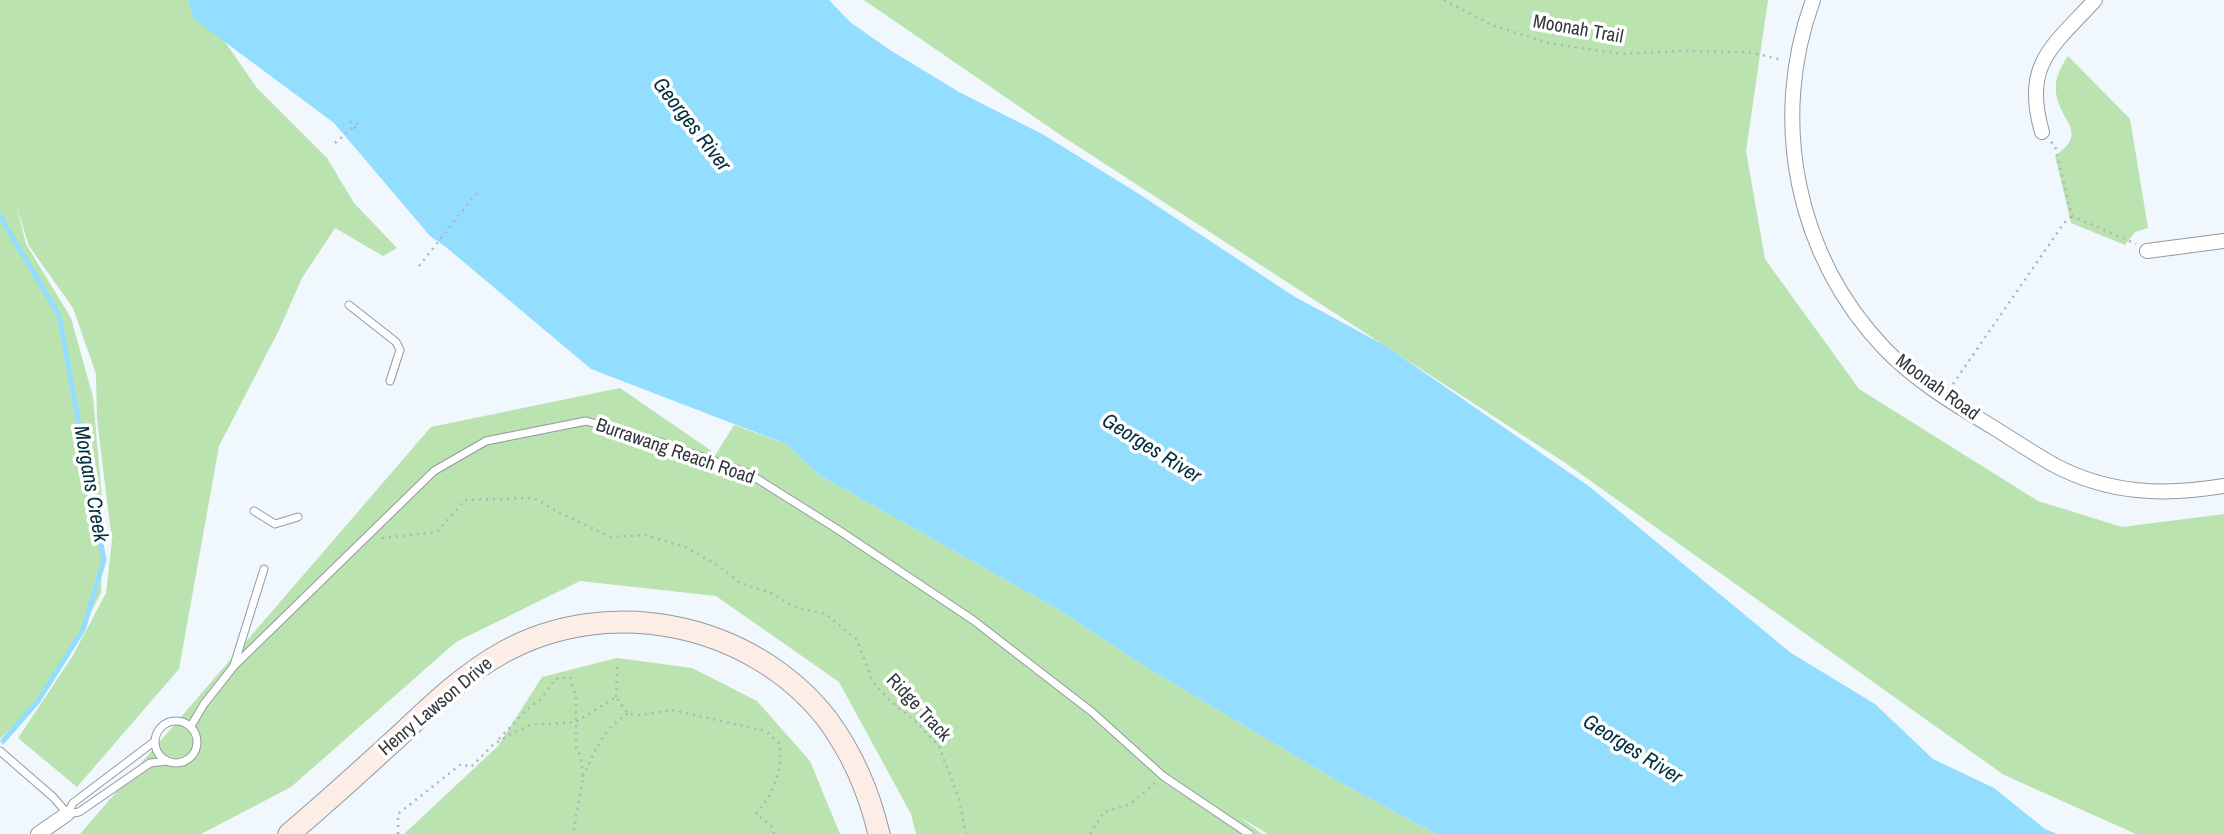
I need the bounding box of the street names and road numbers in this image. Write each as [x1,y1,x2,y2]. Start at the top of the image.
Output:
street label: Moonah Trail [1531,11,1625,49]
street label: Moonah Road [1891,350,1983,426]
street label: Burrawang Reach Road [593,414,757,490]
street label: Henry Lawson Drive [375,653,497,761]
street label: Ridge Track [881,669,955,747]

